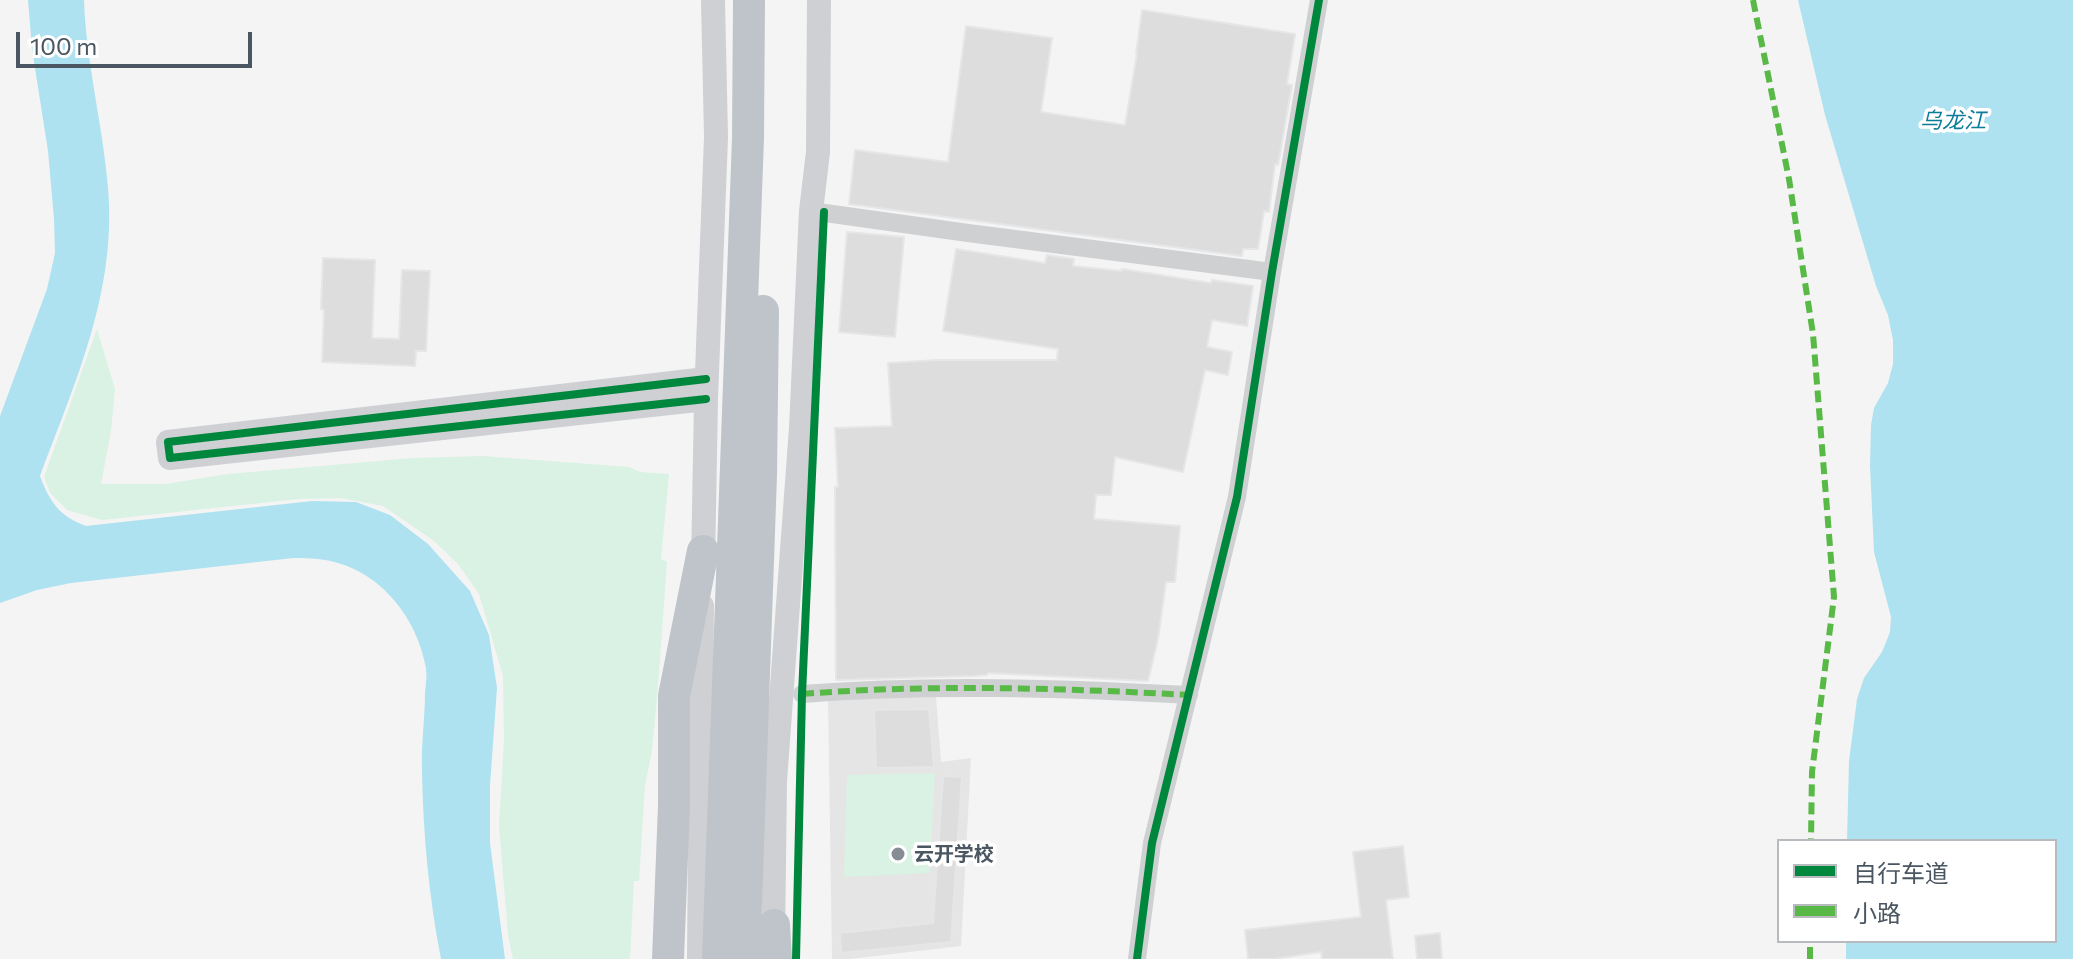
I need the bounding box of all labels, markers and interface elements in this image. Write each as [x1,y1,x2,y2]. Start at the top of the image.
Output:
scale bar [20,16,256,66]
text: 100 m [30,31,97,60]
water label: 乌龙江 [1920,108,1986,134]
legend [1777,839,2057,943]
place label: 云开学校 [914,842,994,866]
marker: 云开学校 [889,845,907,863]
text: 自行车道 [1853,858,1949,887]
text: 小路 [1853,898,1901,927]

